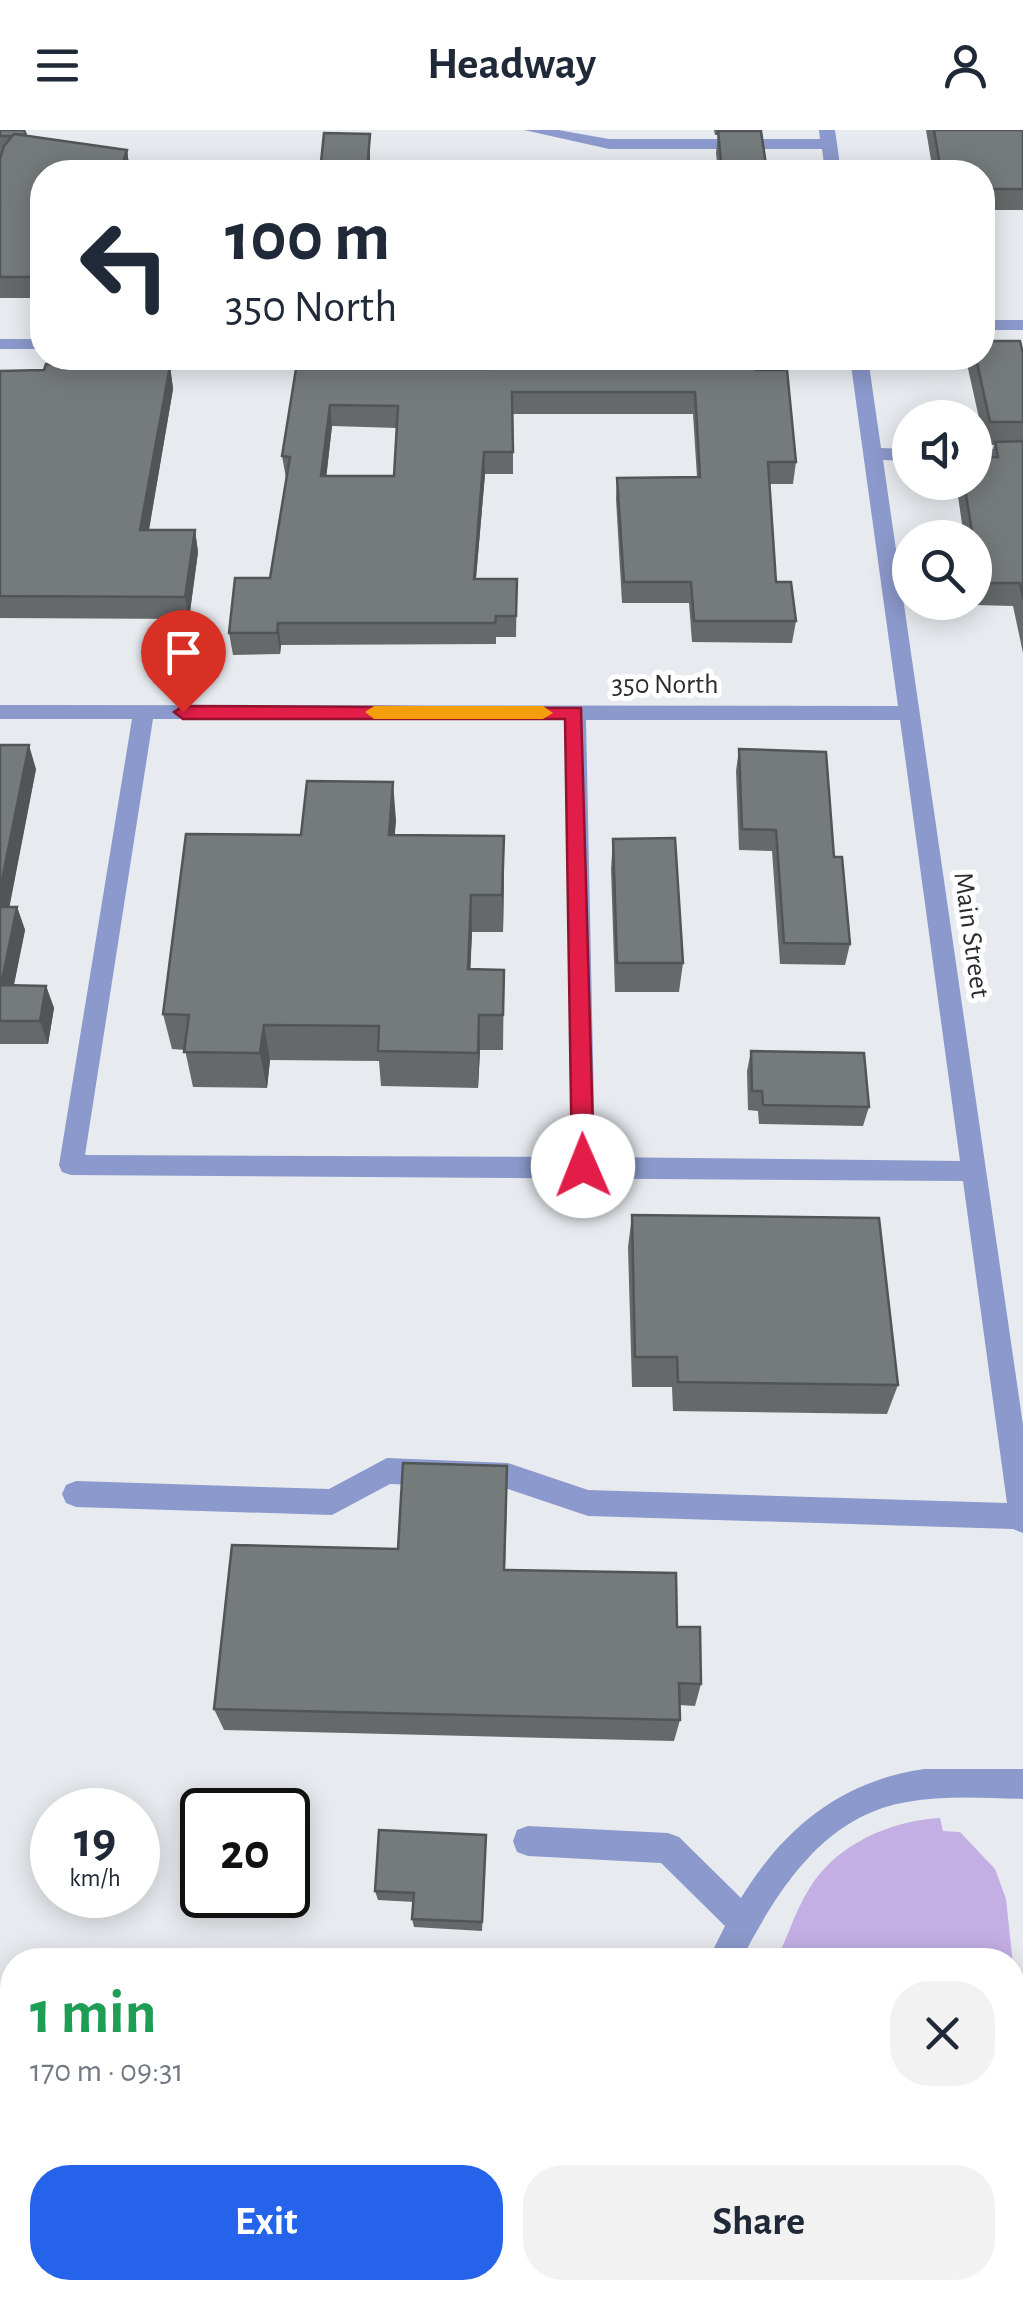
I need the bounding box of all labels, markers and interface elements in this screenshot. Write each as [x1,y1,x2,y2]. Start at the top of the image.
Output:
icon: menu [30,38,85,93]
icon: person [938,38,993,93]
text: Headway [427,42,596,87]
icon: left [60,200,190,330]
text: 100 m [225,203,390,273]
text: 350 North [225,285,397,330]
map controls [892,400,992,620]
button: sound [892,400,992,500]
button: search [892,520,992,620]
pin [141,610,226,713]
icon: arrive [156,625,211,680]
street label: 350 North [611,671,719,699]
street label: Main Street [948,870,994,1000]
position arrow [531,1114,635,1218]
speed limit sign: 20 [180,1788,310,1918]
text: 19 [74,1816,116,1866]
text: km/h [69,1866,121,1891]
button: close [890,1981,995,2086]
text: 1 min [30,1984,156,2044]
text: 170 m · 09:31 [30,2055,183,2087]
button: Exit [30,2165,503,2280]
button: Share [523,2165,995,2280]

